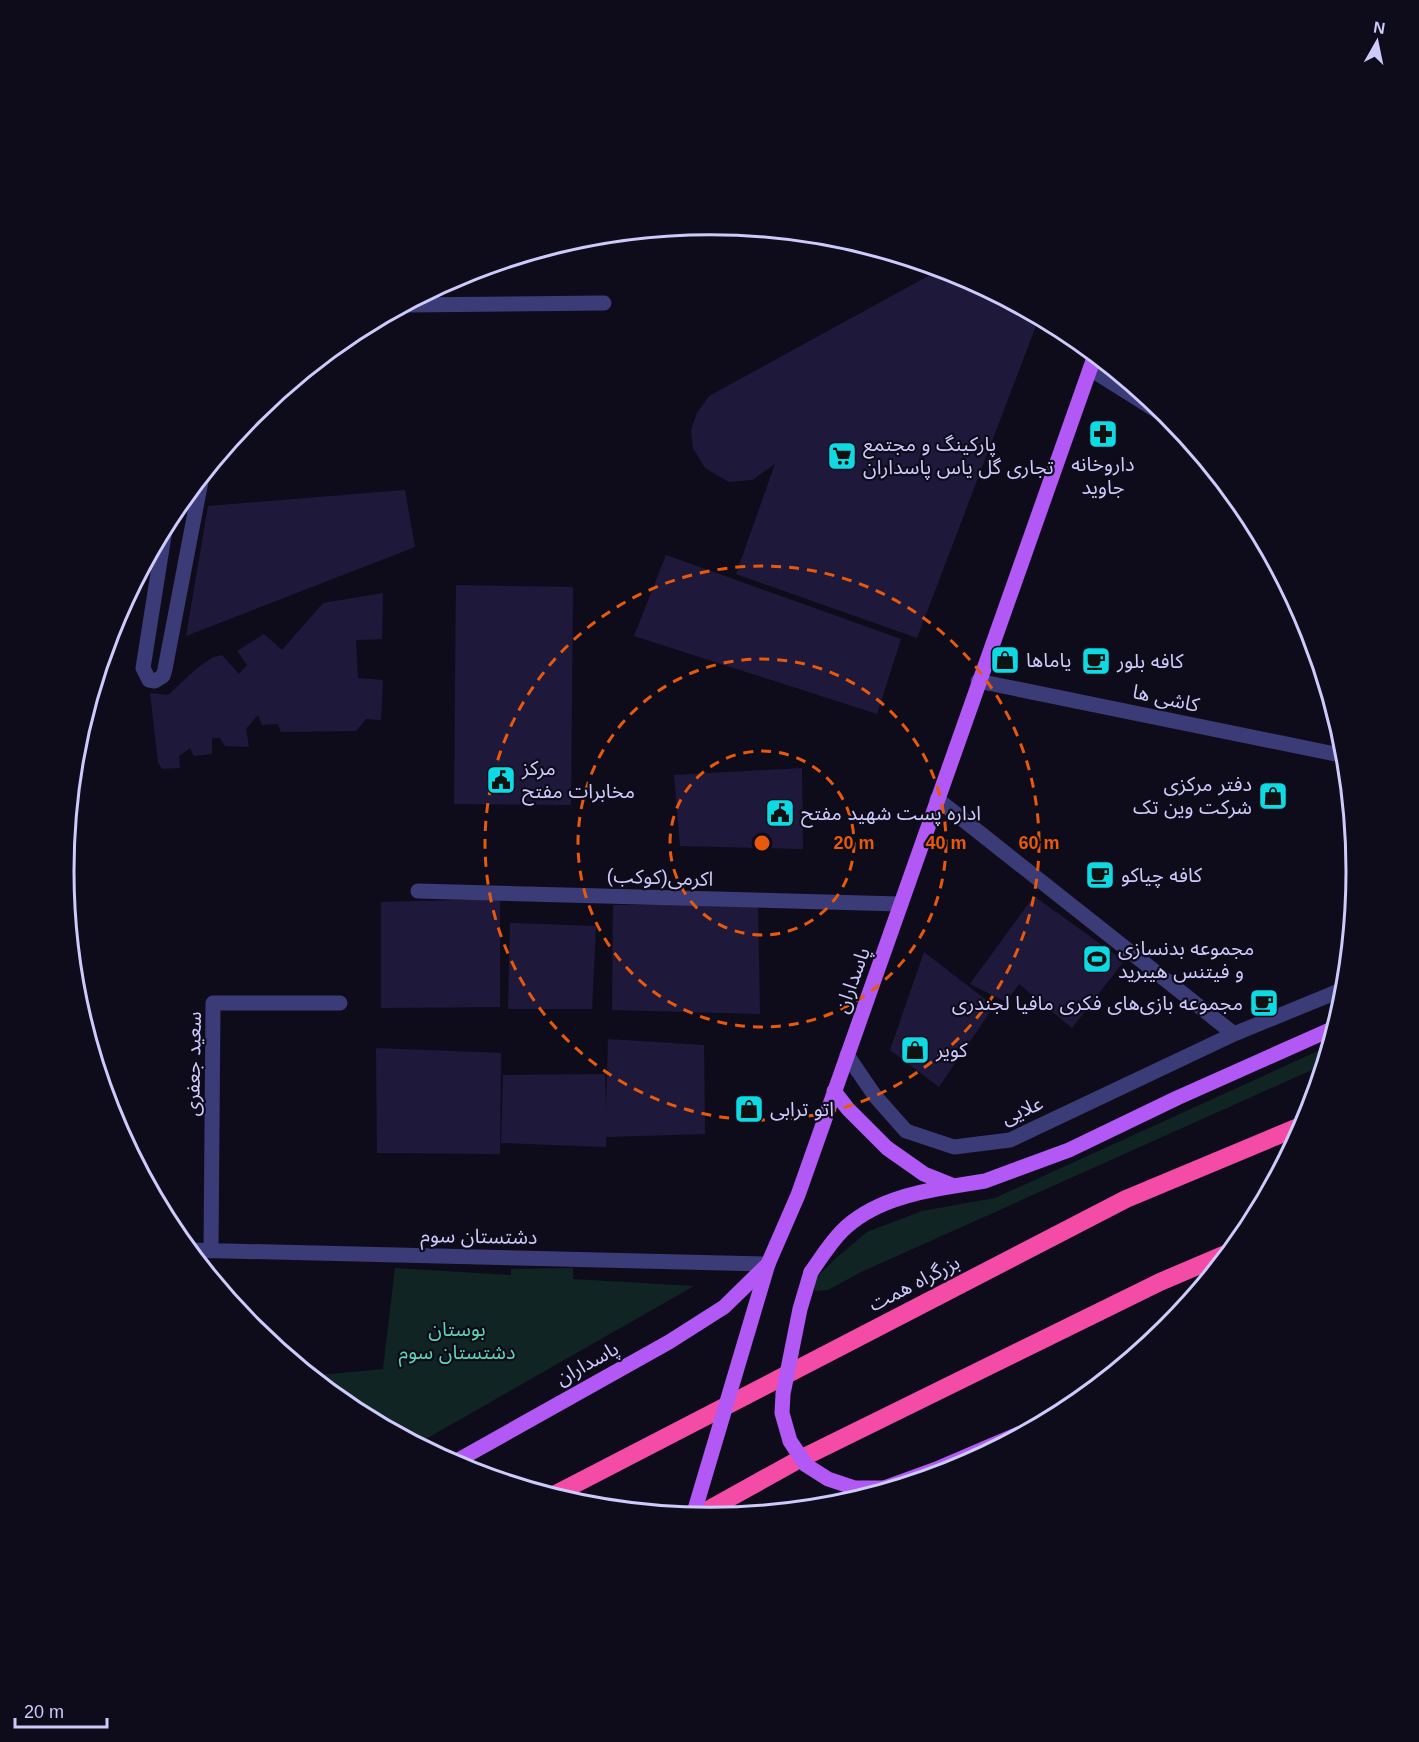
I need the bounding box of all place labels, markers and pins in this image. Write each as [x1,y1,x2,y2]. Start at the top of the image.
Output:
pharmacy icon: داروخانه جاوید [1087,418,1119,450]
place label: پارکینگ و مجتمع تجاری گل یاس پاسداران [863,433,1054,480]
supermarket icon: پارکینگ و مجتمع تجاری گل یاس پاسداران [826,440,858,472]
place label: داروخانه جاوید [1071,453,1135,499]
shop icon: یاماها [989,644,1021,676]
cafe icon: کافه بلور [1080,645,1112,677]
place label: یاماها [1026,649,1071,671]
place label: کافه بلور [1116,650,1184,673]
place label: مرکز مخابرات مفتح [521,757,635,806]
public building icon: مرکز مخابرات مفتح [485,764,517,796]
place label: دفتر مرکزی شرکت وین تک [1133,773,1252,819]
shop icon: دفتر مرکزی شرکت وین تک [1257,780,1289,812]
public building icon: اداره پست شهید مفتح [764,797,796,829]
place label: اداره پست شهید مفتح [801,802,981,828]
centre of rings [752,833,772,853]
cafe icon: کافه چیاکو [1084,859,1116,891]
place label: کافه چیاکو [1121,864,1203,888]
place label: مجموعه بدنسازی و فیتنس هیبرید [1118,937,1254,983]
sports icon: مجموعه بدنسازی و فیتنس هیبرید [1081,943,1113,975]
cafe icon: مجموعه بازی‌های فکری مافیا لجندری [1248,987,1280,1019]
place label: مجموعه بازی‌های فکری مافیا لجندری [952,992,1243,1015]
shop icon: کویر [899,1034,931,1066]
place label: کویر [935,1039,968,1062]
shop icon: اتو ترابی [733,1093,765,1125]
place label: اتو ترابی [770,1098,834,1121]

